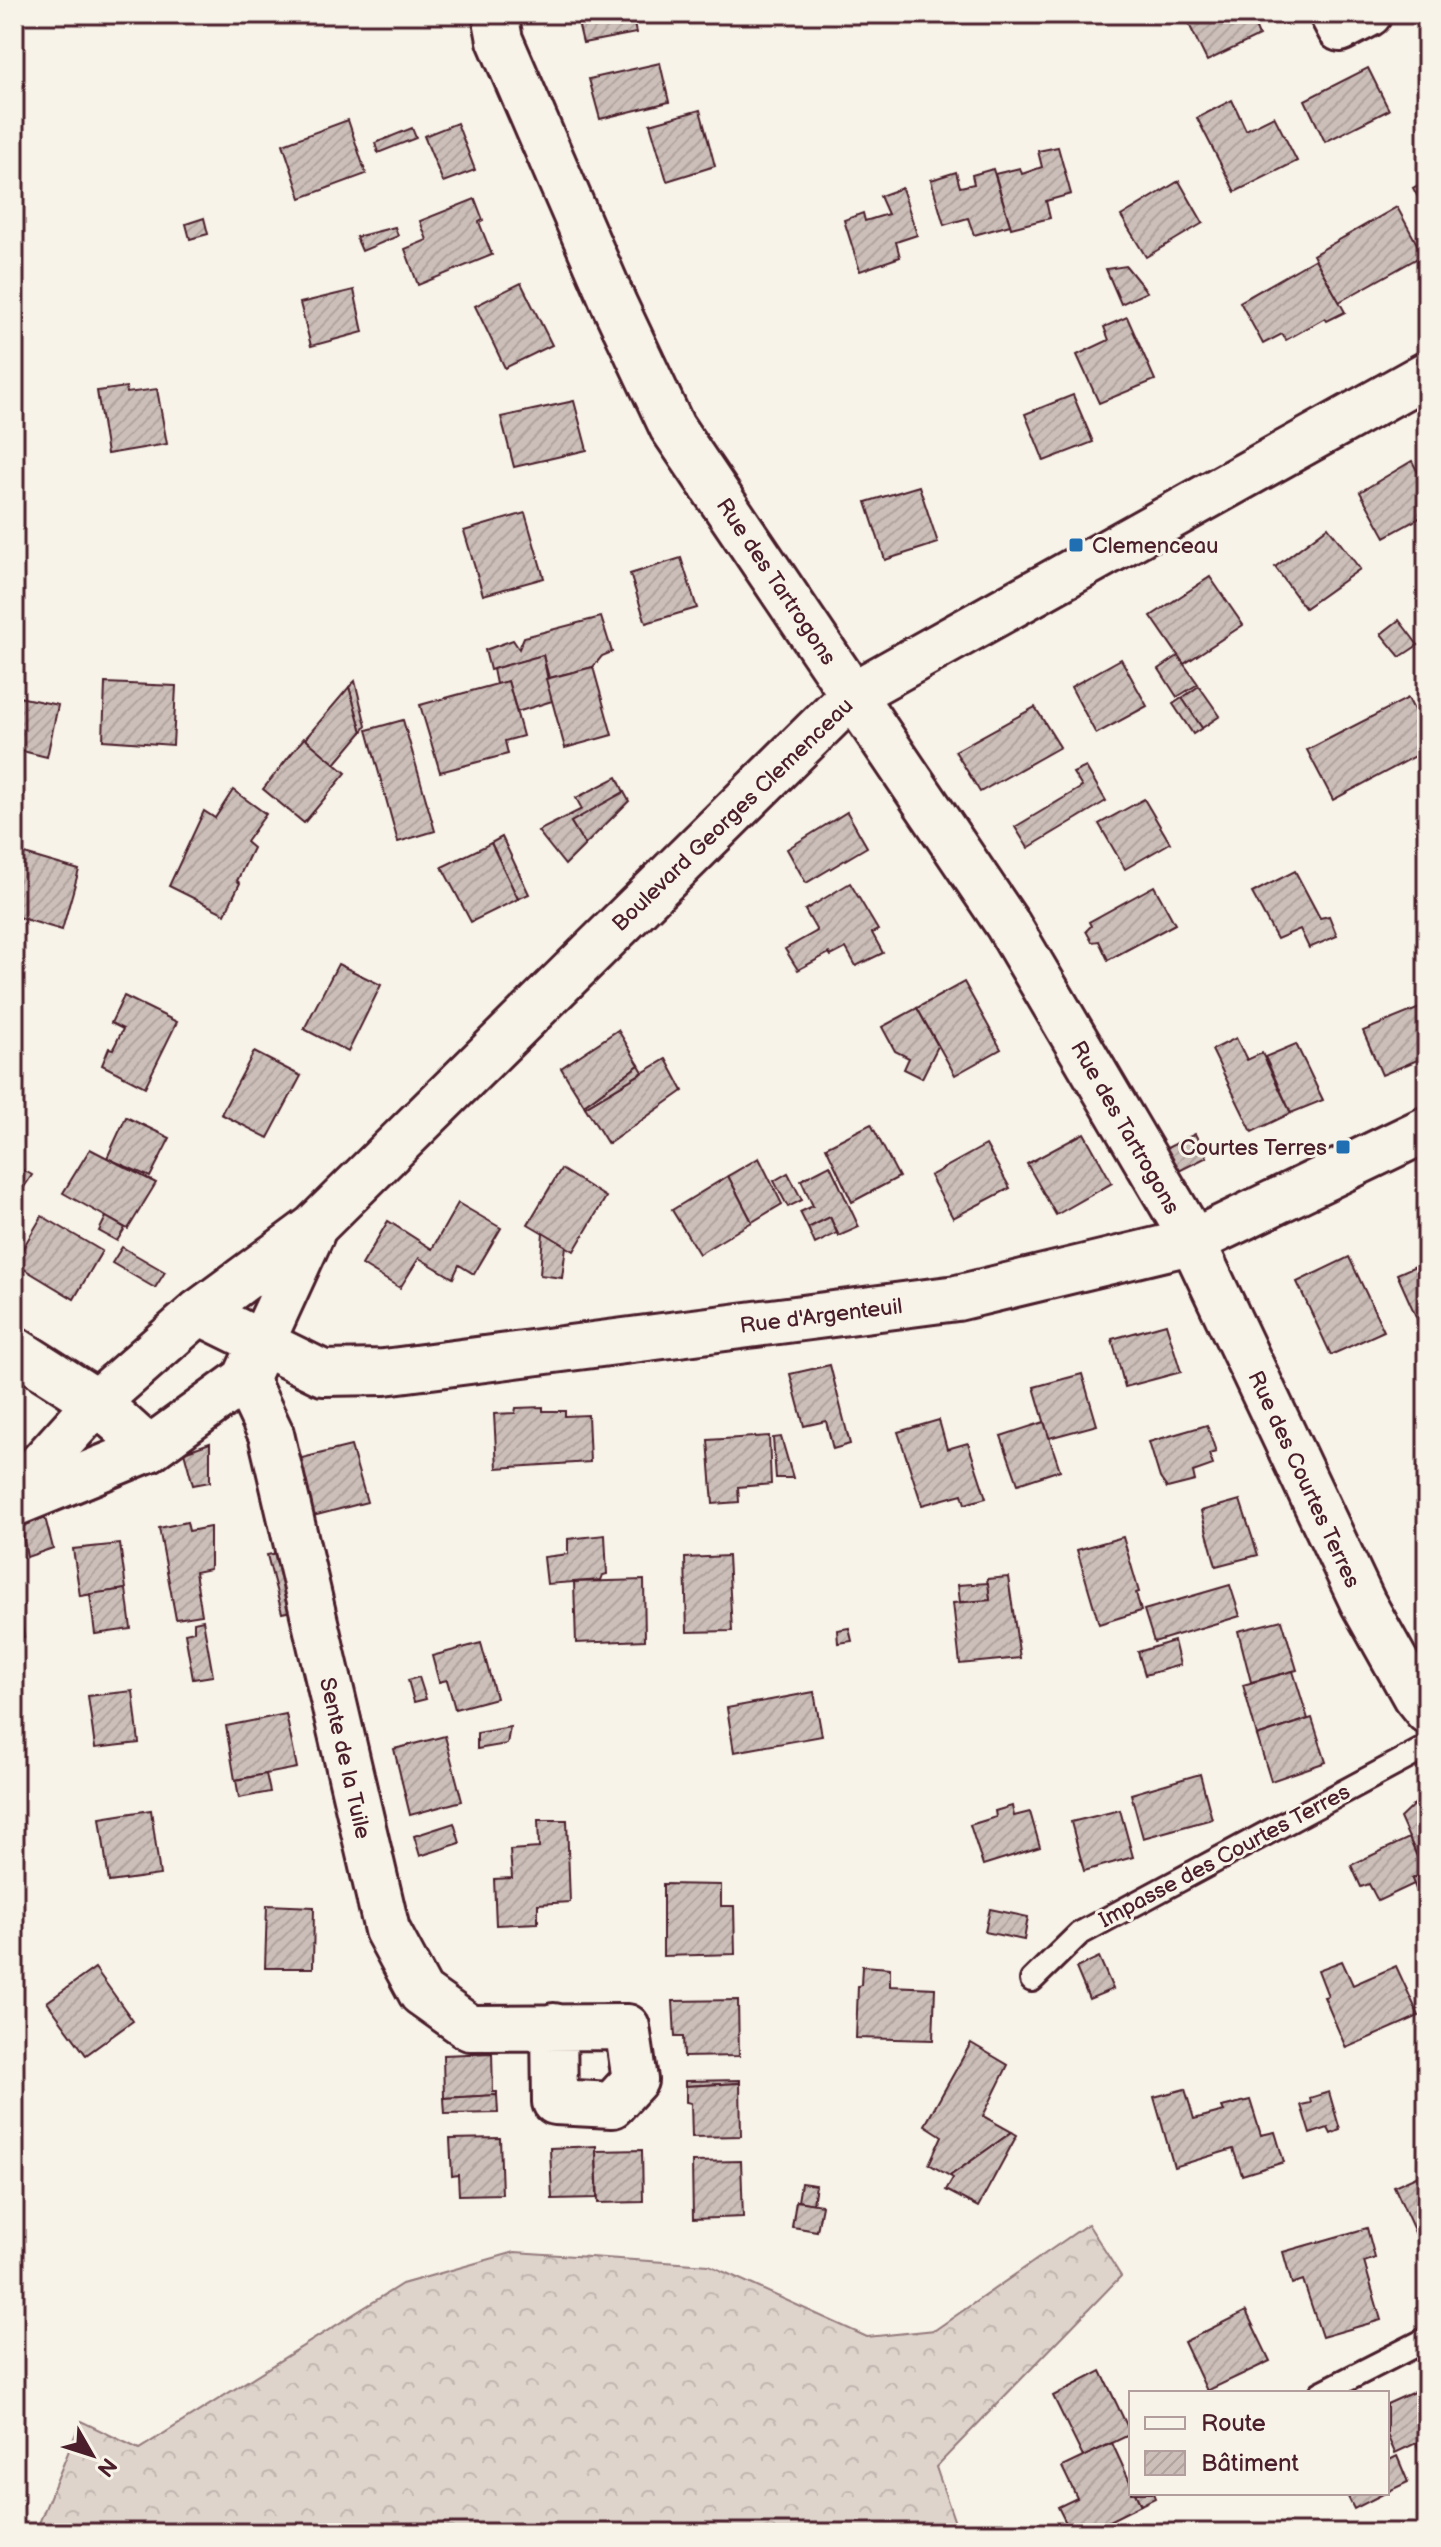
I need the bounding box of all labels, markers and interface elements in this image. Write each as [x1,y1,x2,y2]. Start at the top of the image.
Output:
street label: Rue des Tartrogons [710,493,842,671]
place label: Clemenceau [1092,533,1219,560]
marker: Clemenceau [1067,536,1085,554]
street label: Boulevard Georges Clemenceau [607,693,859,938]
street label: Rue des Tartrogons [1064,1036,1185,1219]
place label: Courtes Terres [1180,1135,1327,1162]
marker: Courtes Terres [1334,1138,1352,1156]
street label: Rue d'Argenteuil [738,1293,904,1340]
street label: Rue des Courtes Terres [1241,1367,1366,1593]
street label: Sente de la Tuile [313,1675,376,1842]
street label: Impasse des Courtes Terres [1095,1779,1355,1934]
legend [1129,2391,1389,2495]
text: Route [1201,2409,1266,2438]
north arrow [52,2415,132,2495]
text: Bâtiment [1201,2449,1300,2478]
text: N [91,2452,122,2482]

